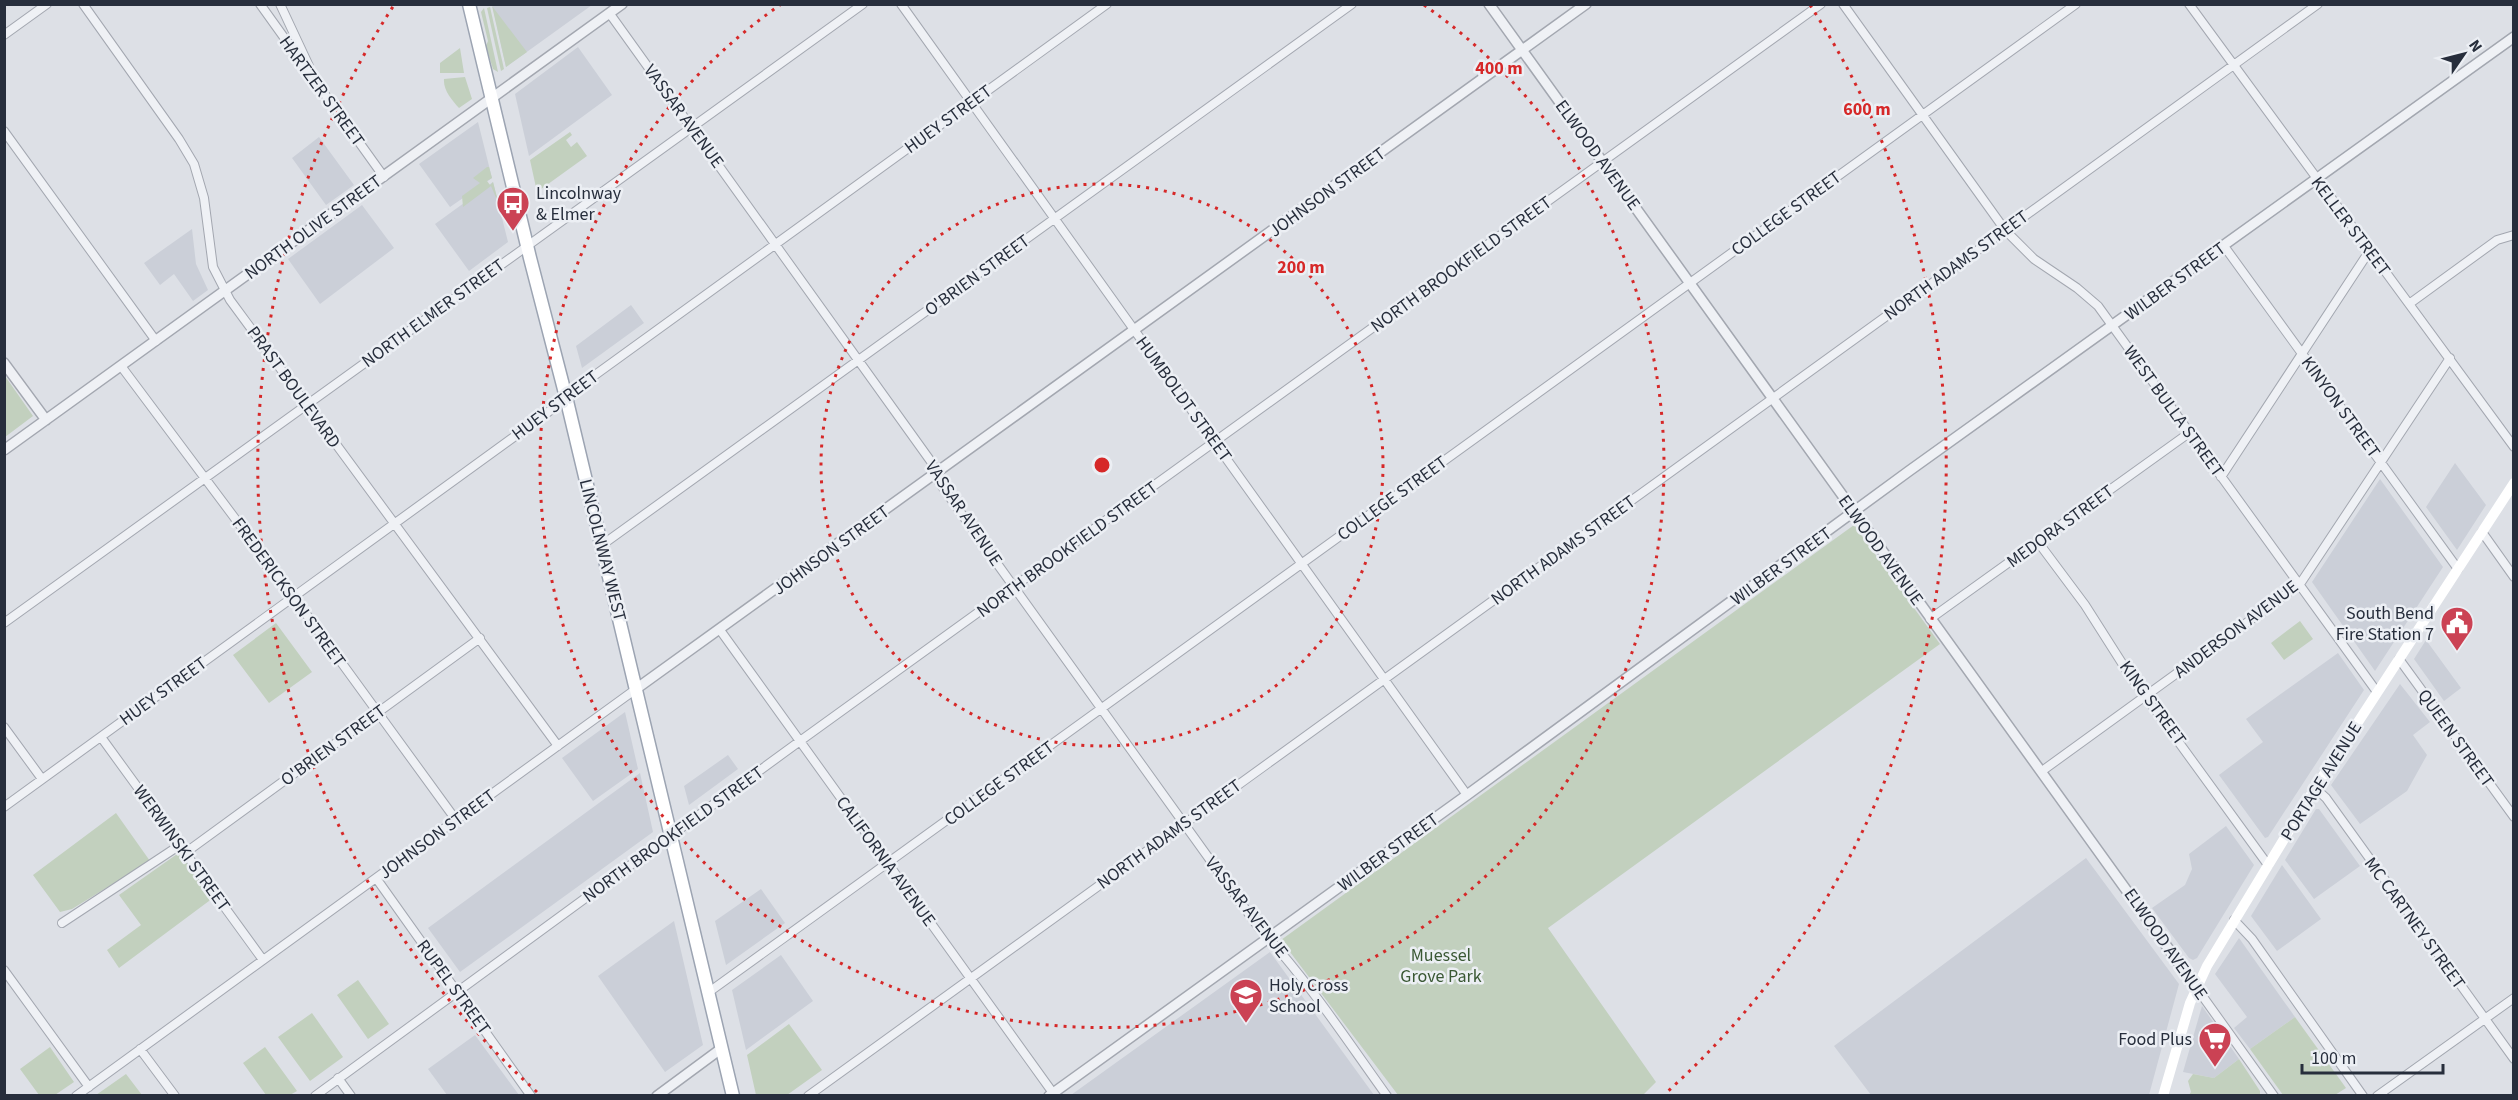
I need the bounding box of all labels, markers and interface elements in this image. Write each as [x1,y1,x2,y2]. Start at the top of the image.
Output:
north arrow [2434,24,2494,84]
street label: HARTZER STREET [273,31,370,152]
text: N [2463,35,2488,57]
text: 400 m [1475,56,1523,81]
street label: VASSAR AVENUE [638,59,730,173]
street label: HUEY STREET [899,79,997,160]
street label: ELWOOD AVENUE [1549,95,1646,216]
text: 600 m [1843,97,1891,122]
street label: JOHNSON STREET [1264,141,1391,243]
street label: COLLEGE STREET [1726,165,1847,262]
street label: NORTH OLIVE STREET [240,169,387,286]
street label: KELLER STREET [2305,171,2396,281]
place label: Lincolnway & Elmer [536,181,622,227]
bus stop icon: Lincolnway & Elmer [495,185,531,232]
street label: NORTH BROOKFIELD STREET [1366,190,1557,339]
street label: NORTH ADAMS STREET [1879,204,2034,326]
street label: O'BRIEN STREET [920,229,1035,322]
street label: WILBER STREET [2120,236,2231,327]
street label: NORTH ELMER STREET [357,253,510,374]
text: 200 m [1277,255,1325,280]
street label: PRAST BOULEVARD [241,321,346,453]
street label: HUMBOLDT STREET [1130,332,1238,467]
street label: WEST BULLA STREET [2117,340,2230,482]
street label: KINYON STREET [2295,351,2386,463]
street label: HUEY STREET [507,364,604,446]
street label: COLLEGE STREET [1332,450,1453,547]
centre of rings [1092,455,1112,475]
street label: VASSAR AVENUE [919,456,1008,571]
street label: NORTH BROOKFIELD STREET [972,475,1163,624]
street label: LINCOLNWAY WEST [573,476,632,624]
street label: MEDORA STREET [2002,479,2119,574]
street label: NORTH ADAMS STREET [1486,489,1641,611]
street label: ELWOOD AVENUE [1832,490,1929,611]
street label: JOHNSON STREET [768,499,895,601]
street label: FREDERICKSON STREET [226,512,352,672]
street label: WILBER STREET [1726,521,1837,612]
street label: ANDERSON AVENUE [2169,574,2304,684]
place label: South Bend Fire Station 7 [2336,601,2434,647]
public building icon: South Bend Fire Station 7 [2439,605,2475,652]
street label: HUEY STREET [114,651,212,732]
street label: KING STREET [2113,656,2192,751]
street label: QUEEN STREET [2412,684,2500,793]
street label: O'BRIEN STREET [276,699,391,792]
street label: PORTAGE AVENUE [2275,717,2368,846]
street label: COLLEGE STREET [939,735,1060,832]
street label: NORTH BROOKFIELD STREET [578,760,769,909]
street label: NORTH ADAMS STREET [1092,773,1247,895]
street label: WERWINSKI STREET [127,780,236,917]
street label: JOHNSON STREET [374,783,501,885]
street label: CALIFORNIA AVENUE [830,791,941,931]
street label: WILBER STREET [1333,807,1444,898]
street label: VASSAR AVENUE [1199,851,1294,963]
street label: MC CARTNEY STREET [2358,852,2471,995]
street label: ELWOOD AVENUE [2118,884,2213,1005]
street label: RUPEL STREET [411,935,497,1040]
park label: Muessel Grove Park [1400,943,1482,989]
place label: Holy Cross School [1269,973,1348,1019]
school or university icon: Holy Cross School [1228,977,1264,1024]
supermarket icon: Food Plus [2197,1021,2233,1068]
place label: Food Plus [2118,1027,2192,1052]
scale bar [2302,1037,2443,1075]
text: 100 m [2311,1046,2356,1071]

